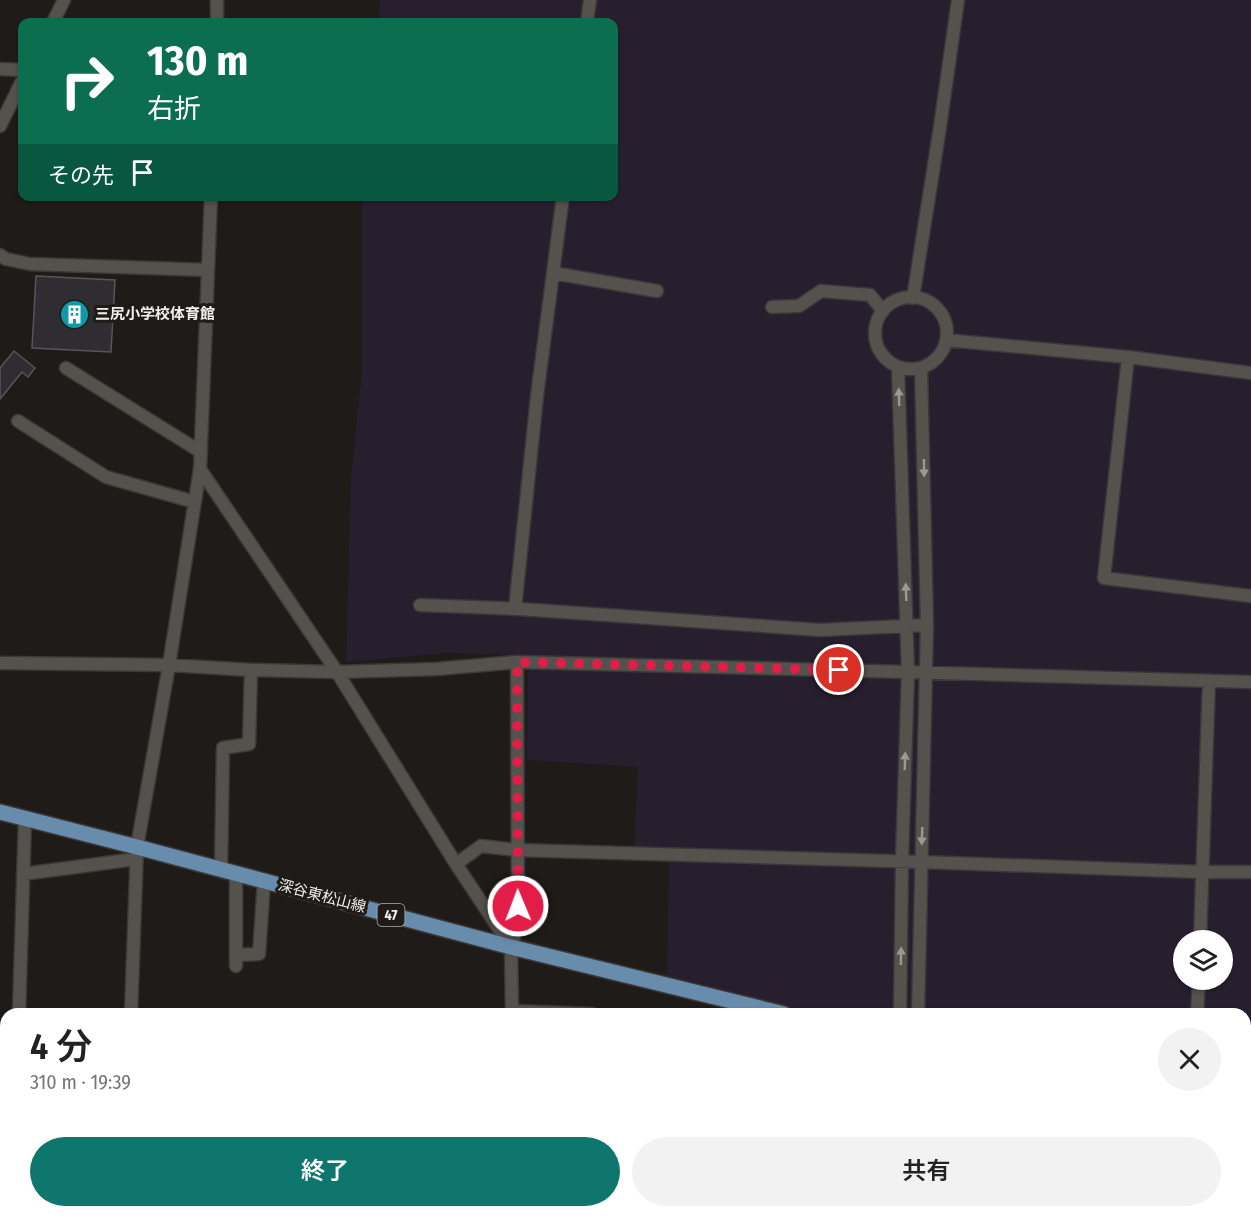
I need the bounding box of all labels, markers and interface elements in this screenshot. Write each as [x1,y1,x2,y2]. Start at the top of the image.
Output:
text: 130 m [147,36,248,86]
icon: right [48,42,126,120]
text: 右折 [147,93,201,125]
icon: arrive [126,156,159,189]
text: その先 [48,162,114,189]
building icon: 三尻小学校体育館 [58,298,90,330]
place label: 三尻小学校体育館 [95,305,215,323]
one-way arrow [894,388,904,407]
one-way arrow [919,459,928,478]
one-way arrow [901,583,910,602]
pin [813,644,864,695]
icon: arrive [822,653,855,686]
one-way arrow [900,751,910,770]
one-way arrow [918,826,927,845]
position arrow [486,874,550,938]
street label: 深谷東松山線 [276,876,368,916]
road number: 47 [378,904,404,926]
map controls [1173,930,1233,990]
button: layers [1173,930,1233,990]
one-way arrow [896,946,905,965]
text: 4 分 [30,1025,92,1069]
button: close [1158,1028,1221,1091]
text: 310 m · 19:39 [30,1070,131,1094]
button: 終了 [30,1137,620,1206]
button: 共有 [632,1137,1221,1206]

